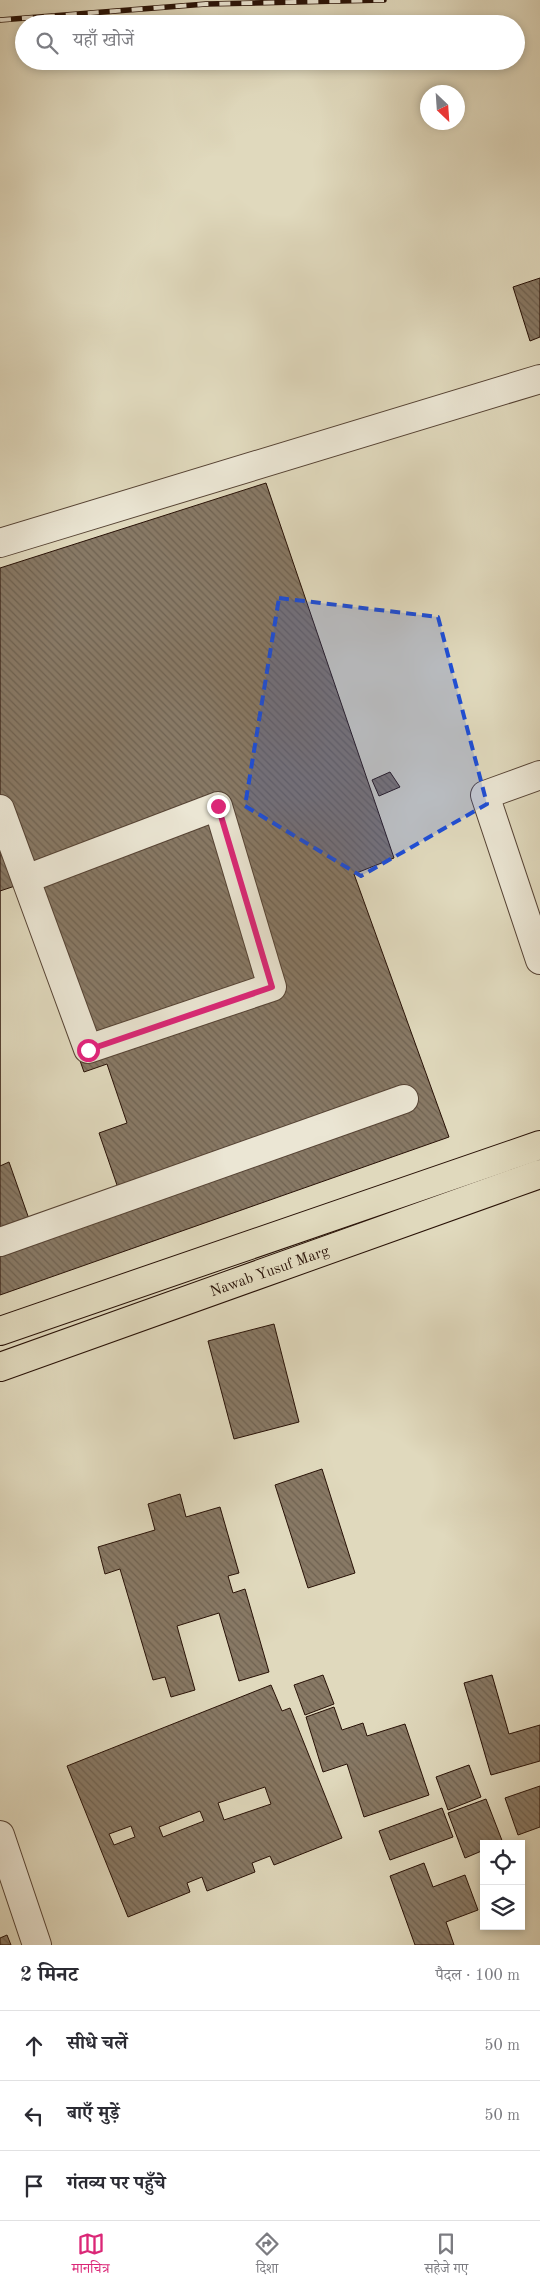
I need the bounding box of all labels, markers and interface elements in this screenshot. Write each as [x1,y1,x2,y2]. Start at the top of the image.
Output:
search box [15,15,525,70]
icon: search [33,29,61,57]
text: यहाँ खोजें [73,32,134,51]
north arrow [420,85,465,130]
route end [207,795,230,818]
route start [77,1039,100,1062]
street label: Nawab Yusuf Marg [208,1244,331,1300]
map controls [480,1840,525,1930]
button: locate [480,1840,525,1885]
button: layers [480,1885,525,1930]
text: 2 मिनट [20,1965,78,1986]
text: पैदल · 100 m [435,1968,520,1984]
icon: ahead [20,2032,48,2060]
text: सीधे चलें [67,2035,127,2054]
text: 50 m [484,2038,520,2054]
icon: left [20,2102,48,2130]
text: बाएँ मुड़ें [67,2105,119,2124]
text: 50 m [484,2108,520,2124]
icon: arrive [20,2172,48,2200]
text: गंतव्य पर पहुँचे [67,2175,166,2194]
tab: मानचित्र [72,2230,110,2282]
tab: दिशा [253,2230,281,2282]
tab: सहेजे गए [425,2230,468,2282]

